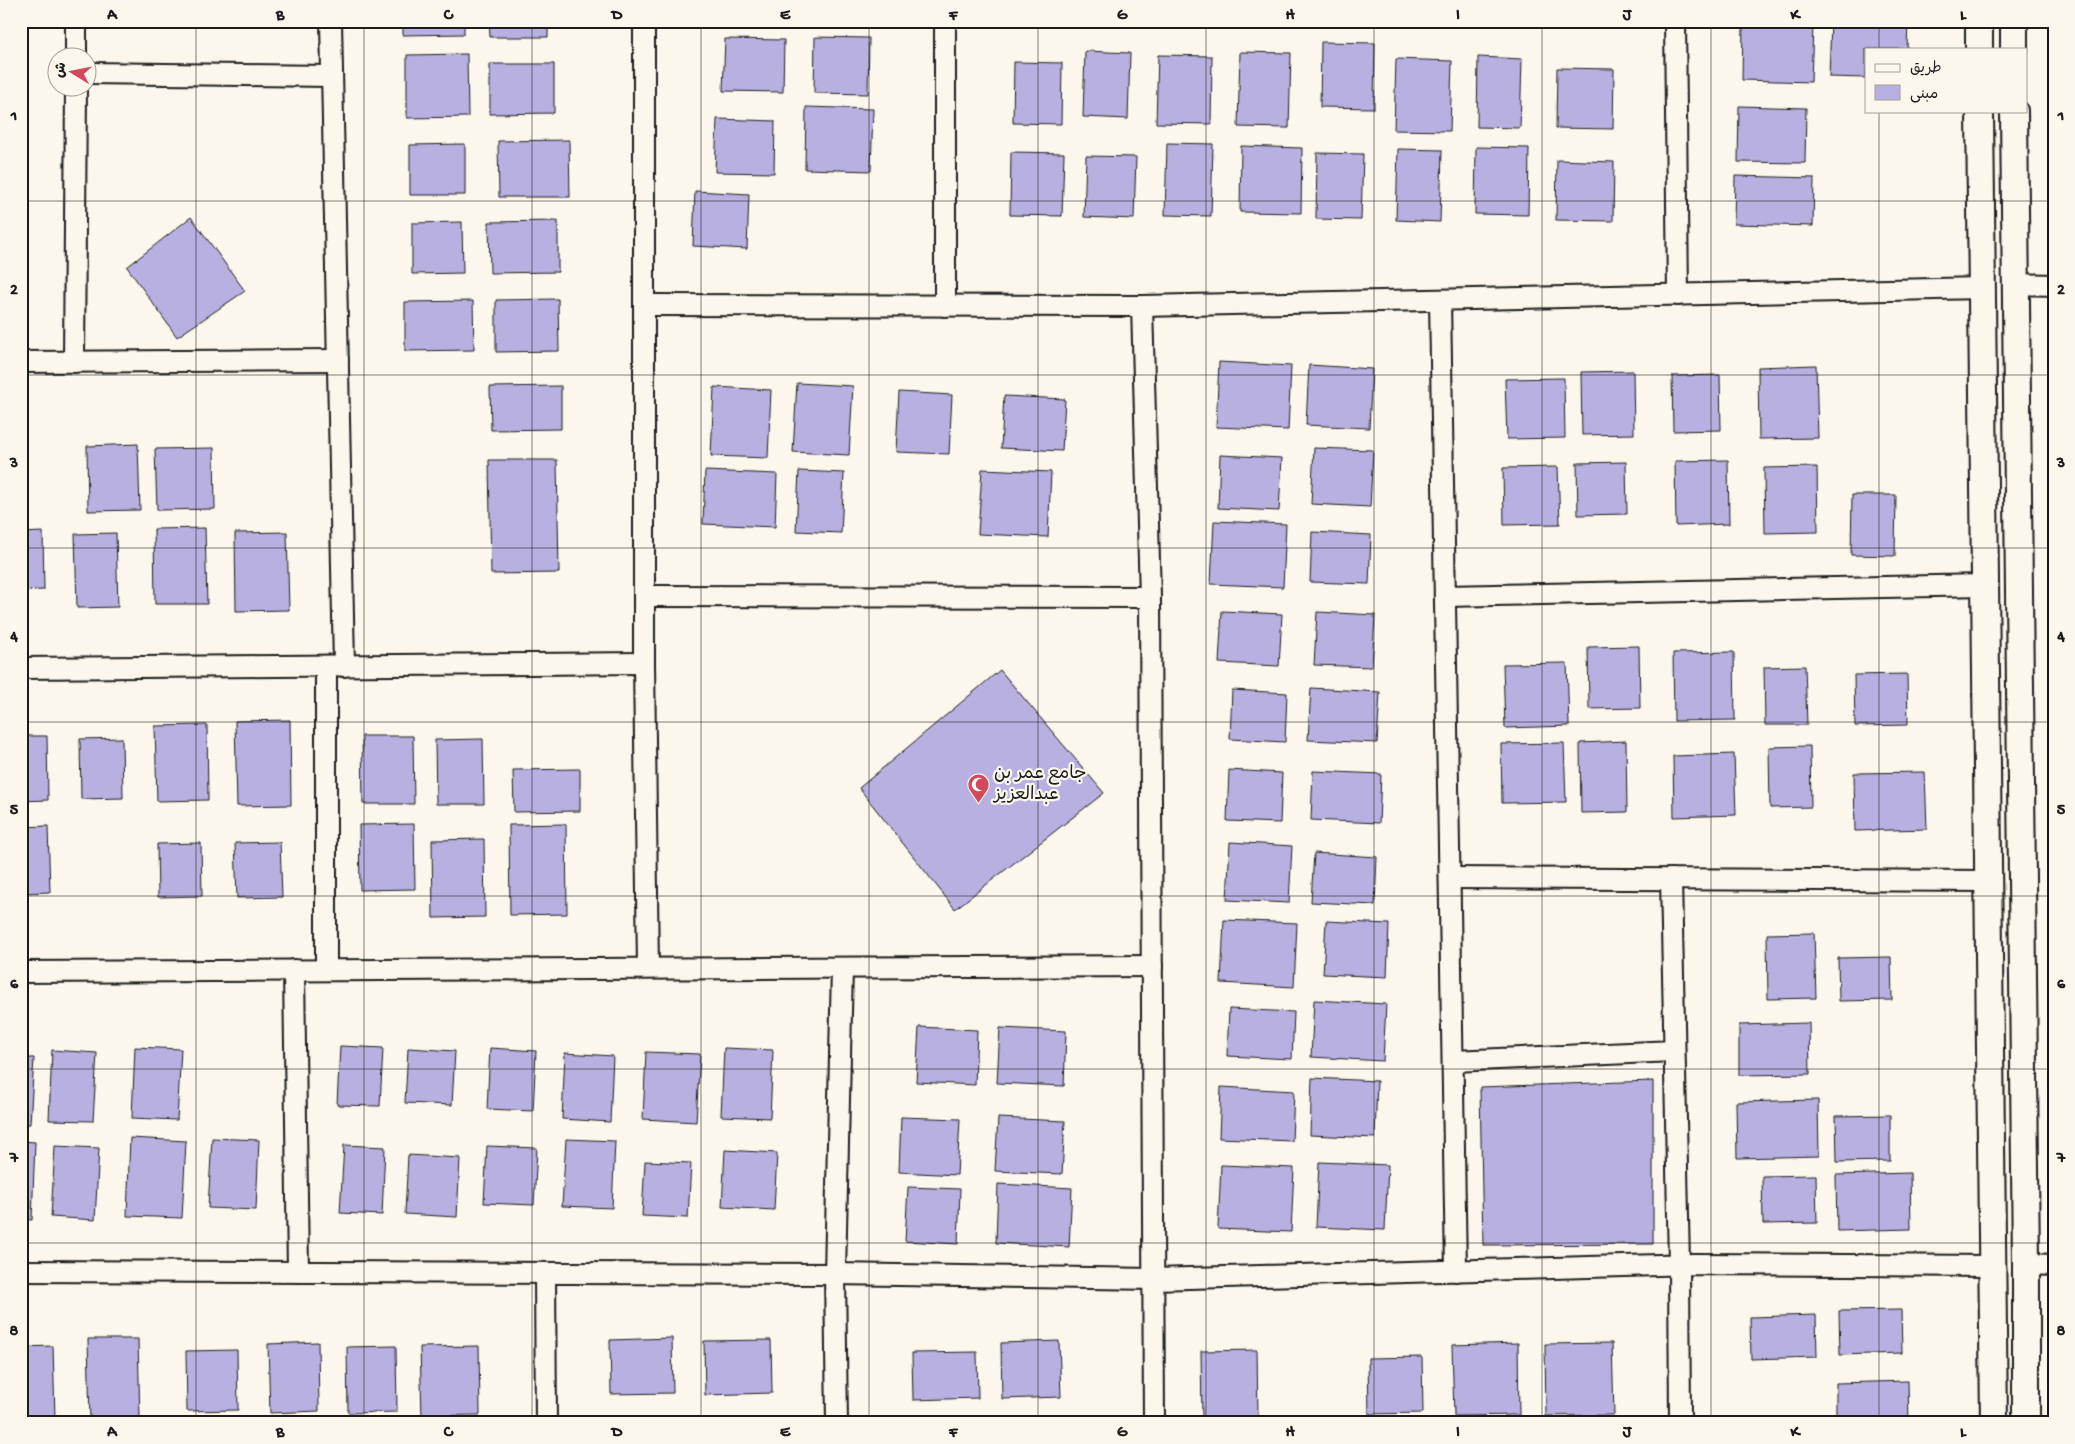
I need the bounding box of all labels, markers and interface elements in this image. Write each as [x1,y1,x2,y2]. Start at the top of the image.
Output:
text: A [106,7,118,26]
text: B [275,7,285,26]
text: C [443,7,454,26]
text: D [610,7,623,26]
text: E [780,7,791,26]
text: F [948,7,959,26]
text: G [1117,7,1128,26]
text: H [1285,7,1295,26]
text: I [1456,7,1460,26]
text: J [1622,7,1633,26]
text: K [1790,7,1802,26]
text: L [1960,7,1967,26]
north arrow [48,48,98,98]
legend [1865,48,2028,112]
text: طريق [1910,60,1942,78]
text: ش [52,61,71,79]
text: مبنى [1910,86,1938,104]
text: 1 [10,108,17,127]
text: 1 [2057,108,2064,127]
text: 2 [10,282,18,301]
text: 2 [2057,282,2065,301]
text: 3 [9,455,18,474]
text: 3 [2056,455,2065,474]
text: 4 [9,629,18,648]
text: 4 [2056,629,2065,648]
place label: جامع عمر بن عبدالعزيز [992,764,1086,806]
mosque icon: جامع عمر بن عبدالعزيز [966,772,990,803]
text: 5 [10,802,19,821]
text: 5 [2057,802,2066,821]
text: 6 [10,976,19,995]
text: 6 [2057,976,2066,995]
text: 7 [9,1150,19,1169]
text: 7 [2056,1150,2066,1169]
text: 8 [10,1323,19,1342]
text: 8 [2057,1323,2066,1342]
text: A [106,1424,118,1443]
text: B [275,1424,285,1443]
text: C [443,1424,454,1443]
text: D [610,1424,623,1443]
text: E [780,1424,791,1443]
text: F [948,1424,959,1443]
text: G [1117,1424,1128,1443]
text: H [1285,1424,1295,1443]
text: I [1456,1424,1460,1443]
text: J [1622,1424,1633,1443]
text: K [1790,1424,1802,1443]
text: L [1960,1424,1967,1443]

